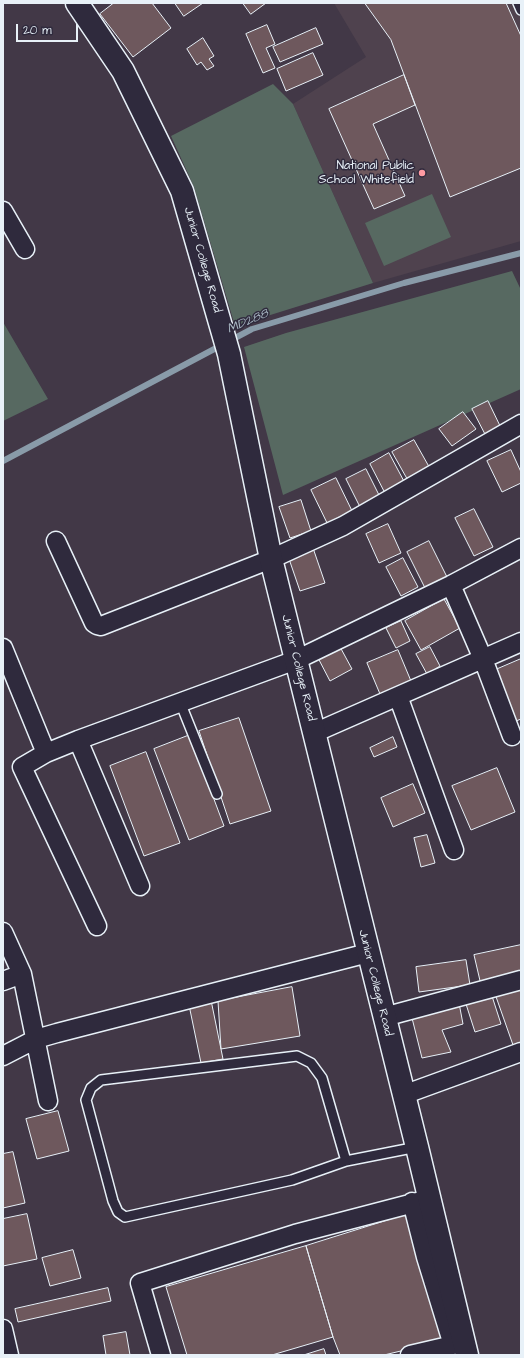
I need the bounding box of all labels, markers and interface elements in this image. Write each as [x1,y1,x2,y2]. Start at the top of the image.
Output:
scale bar [18,16,80,42]
text: 20 m [23,22,52,39]
place label: National Public School Whitefield [319,159,414,187]
marker: National Public School Whitefield [417,168,427,178]
street label: Junior College Road [180,206,224,314]
water label: MD288 [225,306,271,338]
street label: Junior College Road [278,613,318,723]
street label: Junior College Road [355,928,395,1038]

